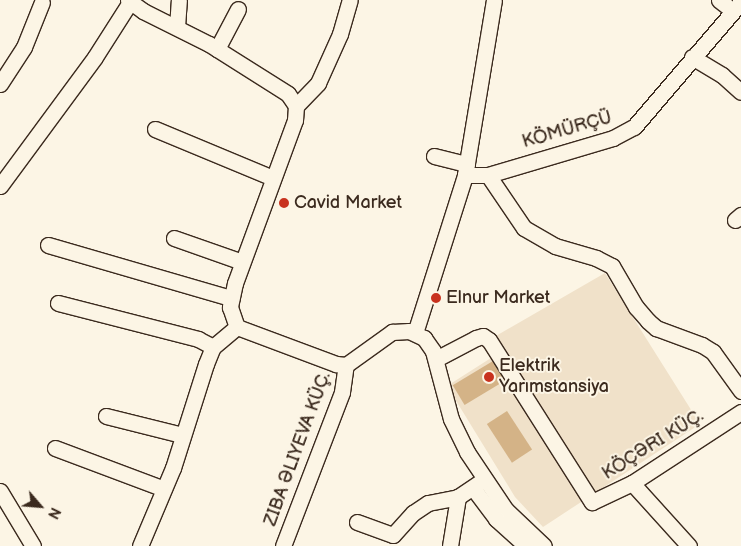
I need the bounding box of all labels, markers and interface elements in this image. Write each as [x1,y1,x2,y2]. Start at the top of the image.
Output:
street label: KÖMÜRÇÜ [520,107,614,153]
place label: Cavid Market [294,192,402,214]
marker: Cavid Market [278,197,290,209]
place label: Elnur Market [446,287,550,309]
marker: Elnur Market [430,292,442,304]
place label: Elektrik Yarımstansiya [499,356,609,398]
street label: ZIBA ƏLIYEVA KÜÇ. [260,369,336,529]
marker: Elektrik Yarımstansiya [483,371,495,383]
street label: KÖÇƏRI KÜÇ. [598,405,708,485]
north arrow [15,481,65,531]
text: N [44,504,64,522]

